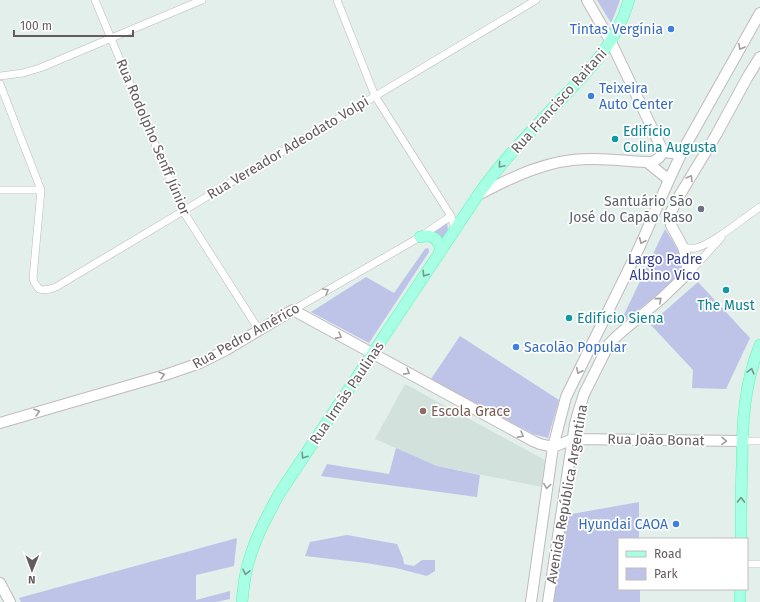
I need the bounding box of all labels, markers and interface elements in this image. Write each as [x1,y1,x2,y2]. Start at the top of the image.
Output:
scale bar [14,12,133,38]
text: 100 m [20,19,52,33]
place label: Tintas Vergínia [570,21,663,38]
marker: Tintas Vergínia [666,24,676,34]
one-way arrow [739,43,746,50]
street label: Rua Francisco Raitani [507,45,611,157]
street label: Rua Rodolpho Senff Júnior [112,56,194,218]
place label: Teixeira Auto Center [599,80,674,113]
marker: Teixeira Auto Center [586,91,596,101]
street label: Rua Vereador Adeodato Volpi [204,93,372,203]
place label: Edifício Colina Augusta [623,123,717,156]
marker: Edifício Colina Augusta [610,134,620,144]
one-way arrow [499,160,506,167]
one-way arrow [685,175,693,182]
place label: Santuário São José do Capão Raso [569,193,693,226]
marker: Santuário São José do Capão Raso [696,204,706,214]
one-way arrow [639,238,647,245]
park label: Largo Padre Albino Vico [628,251,702,284]
one-way arrow [422,270,430,277]
marker: The Must [721,285,731,295]
one-way arrow [322,288,330,295]
place label: The Must [697,297,756,314]
one-way arrow [655,298,662,305]
street label: Rua Pedro Américo [189,299,303,373]
place label: Edifício Siena [577,310,664,327]
marker: Edifício Siena [564,313,574,323]
one-way arrow [335,331,342,338]
street label: Rua Irmãs Paulinas [306,338,388,448]
place label: Sacolão Popular [524,339,627,356]
marker: Sacolão Popular [511,342,521,352]
one-way arrow [576,366,584,374]
one-way arrow [402,368,410,375]
one-way arrow [746,368,755,375]
one-way arrow [159,371,166,380]
place label: Escola Grace [431,403,510,420]
street label: Avenida República Argentina [543,403,591,585]
marker: Escola Grace [418,406,428,416]
one-way arrow [34,408,41,417]
one-way arrow [517,430,524,437]
street label: Rua João Bonat [607,431,706,449]
one-way arrow [721,437,727,445]
one-way arrow [302,452,309,459]
one-way arrow [543,483,552,489]
one-way arrow [737,497,745,503]
place label: Hyundai CAOA [578,516,668,533]
marker: Hyundai CAOA [671,519,681,529]
legend [618,538,748,590]
text: Road [654,547,682,561]
north arrow [12,550,52,590]
text: Park [654,567,678,581]
one-way arrow [243,568,251,575]
text: N [28,573,36,586]

